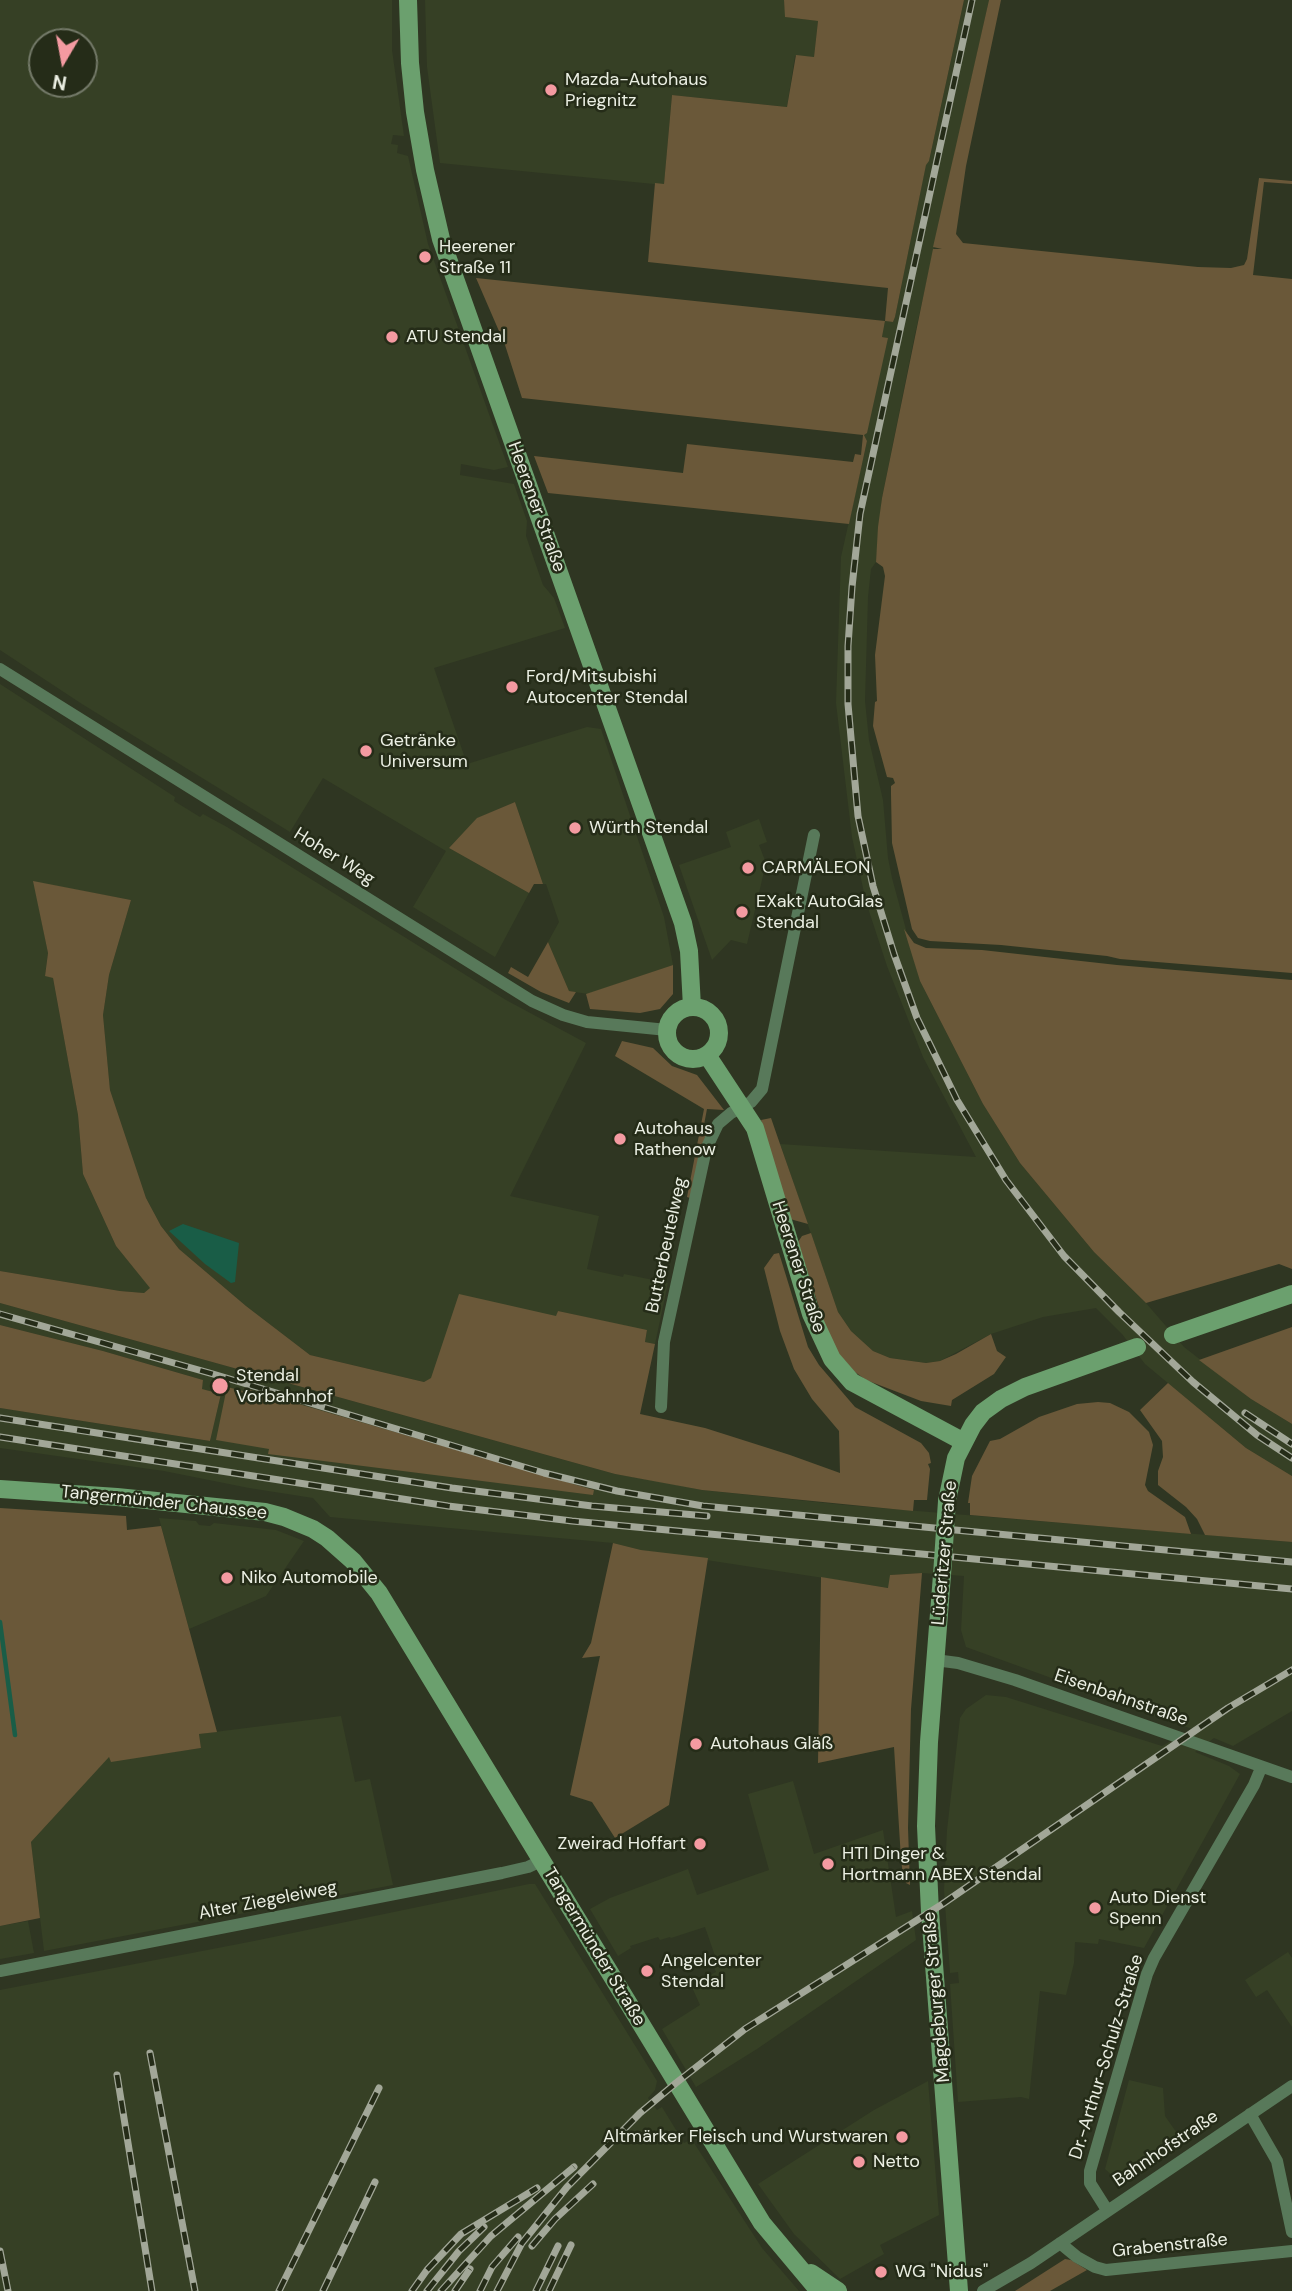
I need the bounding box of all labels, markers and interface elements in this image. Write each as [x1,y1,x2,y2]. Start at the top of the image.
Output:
north arrow [28,28,98,98]
text: N [51,69,69,96]
place label: Mazda-Autohaus Priegnitz [565,69,707,112]
marker: Mazda-Autohaus Priegnitz [543,82,559,98]
place label: Heerener Straße 11 [439,236,515,278]
marker: Heerener Straße 11 [417,249,433,265]
place label: ATU Stendal [406,326,506,348]
marker: ATU Stendal [384,329,400,345]
street label: Heerener Straße [502,439,570,575]
place label: Ford/Mitsubishi Autocenter Stendal [526,666,688,708]
marker: Ford/Mitsubishi Autocenter Stendal [504,679,520,695]
place label: Getränke Universum [380,730,468,772]
marker: Getränke Universum [358,743,374,759]
place label: Würth Stendal [589,817,708,839]
marker: Würth Stendal [567,820,583,836]
street label: Hoher Weg [289,824,379,890]
place label: CARMÄLEON [762,857,870,879]
marker: CARMÄLEON [740,860,756,876]
place label: EXakt AutoGlas Stendal [756,891,883,934]
marker: EXakt AutoGlas Stendal [734,904,750,920]
place label: Autohaus Rathenow [634,1118,716,1160]
marker: Autohaus Rathenow [612,1131,628,1147]
street label: Butterbeutelweg [642,1175,692,1315]
street label: Heerener Straße [767,1198,829,1336]
place label: Stendal Vorbahnhof [236,1365,333,1408]
marker: Stendal Vorbahnhof [210,1376,230,1396]
street label: Lüderitzer Straße [928,1480,962,1626]
street label: Tangermünder Chaussee [60,1481,268,1525]
place label: Niko Automobile [241,1567,378,1589]
marker: Niko Automobile [219,1570,235,1586]
street label: Eisenbahnstraße [1051,1665,1191,1731]
place label: Autohaus Gläß [710,1733,833,1755]
marker: Autohaus Gläß [688,1736,704,1752]
place label: Zweirad Hoffart [557,1833,686,1855]
marker: Zweirad Hoffart [692,1836,708,1852]
place label: HTI Dinger & Hortmann ABEX Stendal [842,1843,1041,1885]
marker: HTI Dinger & Hortmann ABEX Stendal [820,1856,836,1872]
street label: Tangermünder Straße [538,1864,650,2030]
street label: Alter Ziegeleiweg [197,1877,339,1925]
place label: Auto Dienst Spenn [1109,1887,1206,1930]
marker: Auto Dienst Spenn [1087,1900,1103,1916]
street label: Magdeburger Straße [919,1911,955,2083]
place label: Angelcenter Stendal [661,1950,762,1993]
street label: Dr.-Arthur-Schulz-Straße [1066,1952,1148,2162]
marker: Angelcenter Stendal [639,1963,655,1979]
street label: Bahnhofstraße [1109,2106,1223,2192]
place label: Altmärker Fleisch und Wurstwaren [603,2126,888,2148]
marker: Altmärker Fleisch und Wurstwaren [894,2129,910,2145]
place label: Netto [873,2151,920,2173]
marker: Netto [851,2154,867,2170]
street label: Grabenstraße [1111,2229,1229,2263]
place label: WG "Nidus" [895,2261,988,2283]
marker: WG "Nidus" [873,2264,889,2280]

